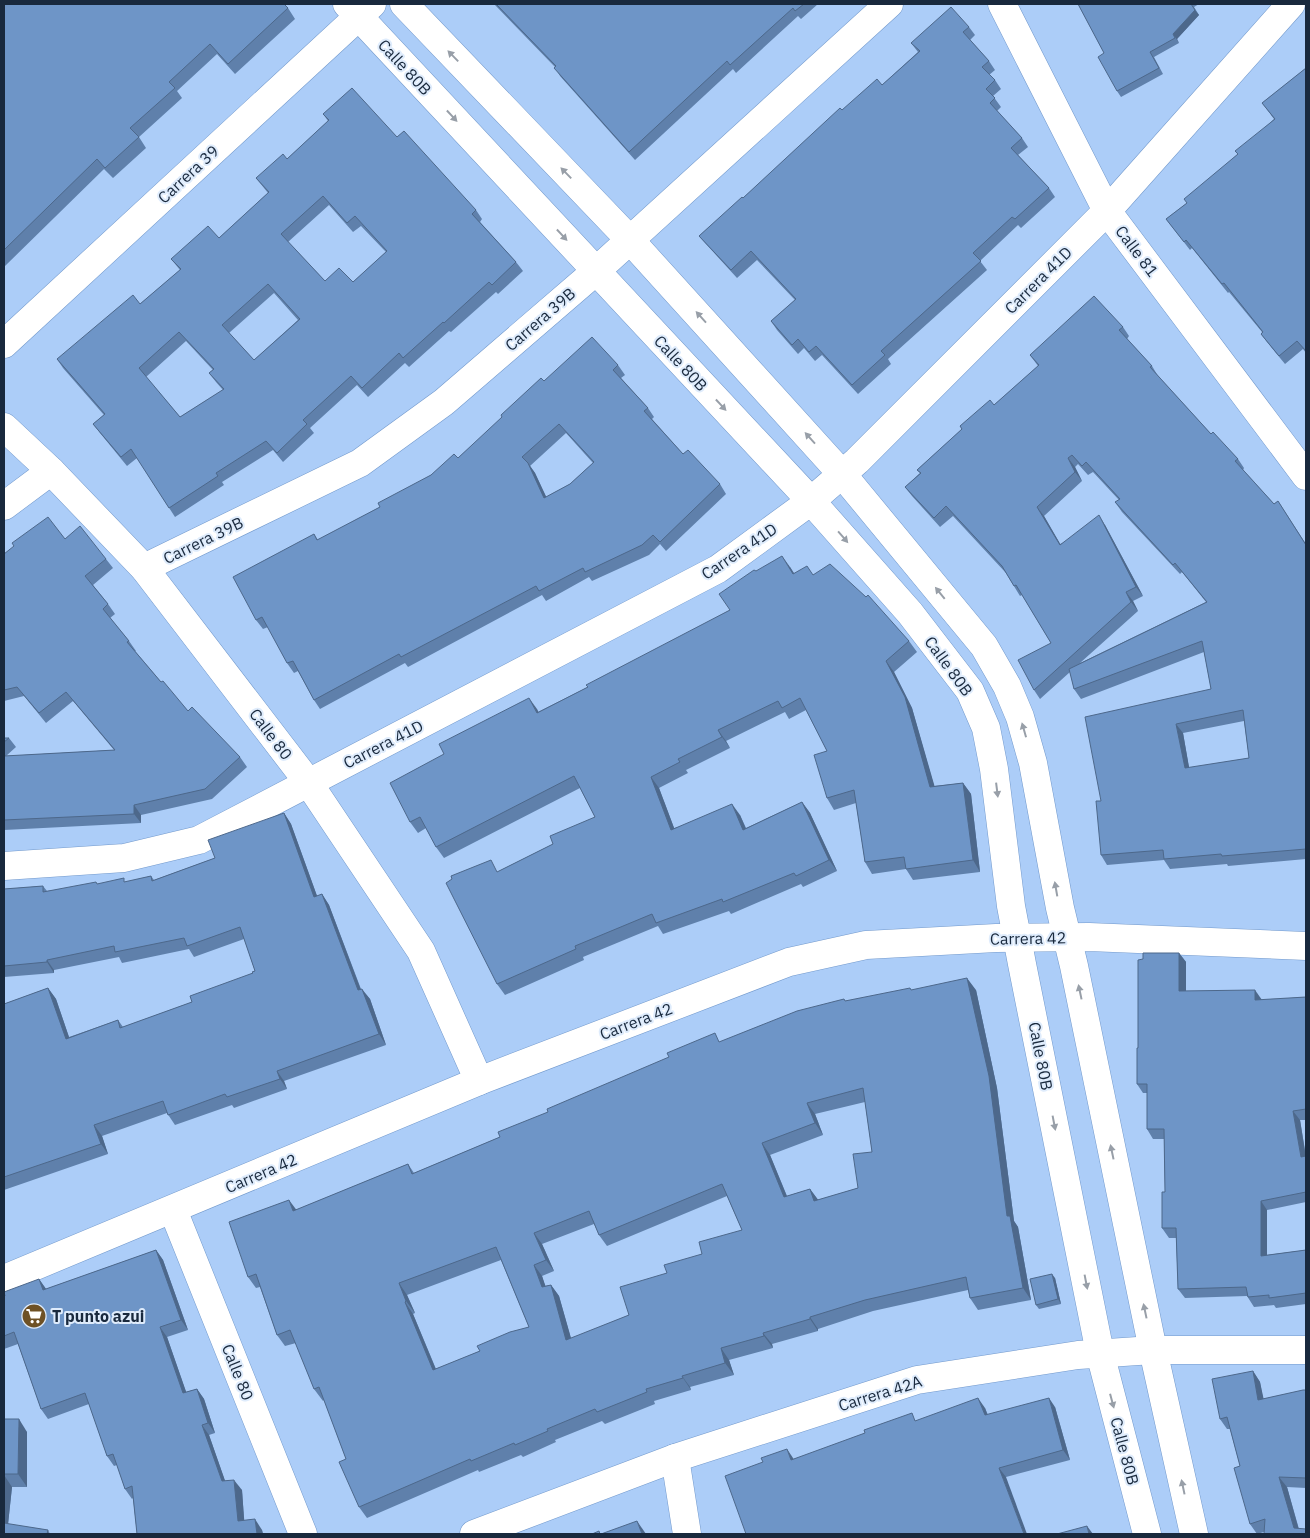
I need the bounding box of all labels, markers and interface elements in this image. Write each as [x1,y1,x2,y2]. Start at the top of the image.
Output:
street label: Calle 80B [374,35,436,99]
one-way arrow [447,50,459,62]
one-way arrow [446,110,458,122]
street label: Carrera 39 [153,141,223,207]
one-way arrow [560,167,572,179]
street label: Calle 81 [1111,221,1163,281]
one-way arrow [556,229,568,241]
street label: Carrera 41D [1000,242,1076,318]
street label: Carrera 39B [501,283,579,355]
one-way arrow [695,311,706,324]
street label: Calle 80B [650,331,712,395]
one-way arrow [715,399,727,411]
one-way arrow [804,432,816,444]
street label: Carrera 39B [160,512,246,568]
street label: Carrera 41D [697,518,781,584]
one-way arrow [837,531,849,543]
one-way arrow [934,587,946,599]
street label: Calle 80B [921,632,977,700]
street label: Calle 80 [245,704,297,764]
street label: Carrera 41D [340,715,426,773]
one-way arrow [1020,722,1028,738]
one-way arrow [993,782,1001,798]
one-way arrow [1052,881,1060,897]
street label: Carrera 42 [990,927,1066,949]
one-way arrow [1075,984,1083,1000]
street label: Carrera 42 [597,998,675,1044]
street label: Calle 80B [1025,1020,1057,1092]
one-way arrow [1050,1115,1058,1130]
one-way arrow [1108,1143,1116,1159]
street label: Carrera 42 [222,1149,300,1197]
one-way arrow [1082,1275,1090,1290]
supermarket icon: T punto azui [21,1303,47,1329]
one-way arrow [1141,1303,1149,1318]
place label: T punto azui [52,1306,144,1326]
street label: Calle 80 [218,1341,258,1403]
street label: Carrera 42A [836,1371,924,1415]
one-way arrow [1108,1393,1116,1408]
street label: Calle 80B [1106,1415,1144,1487]
one-way arrow [1179,1478,1187,1494]

